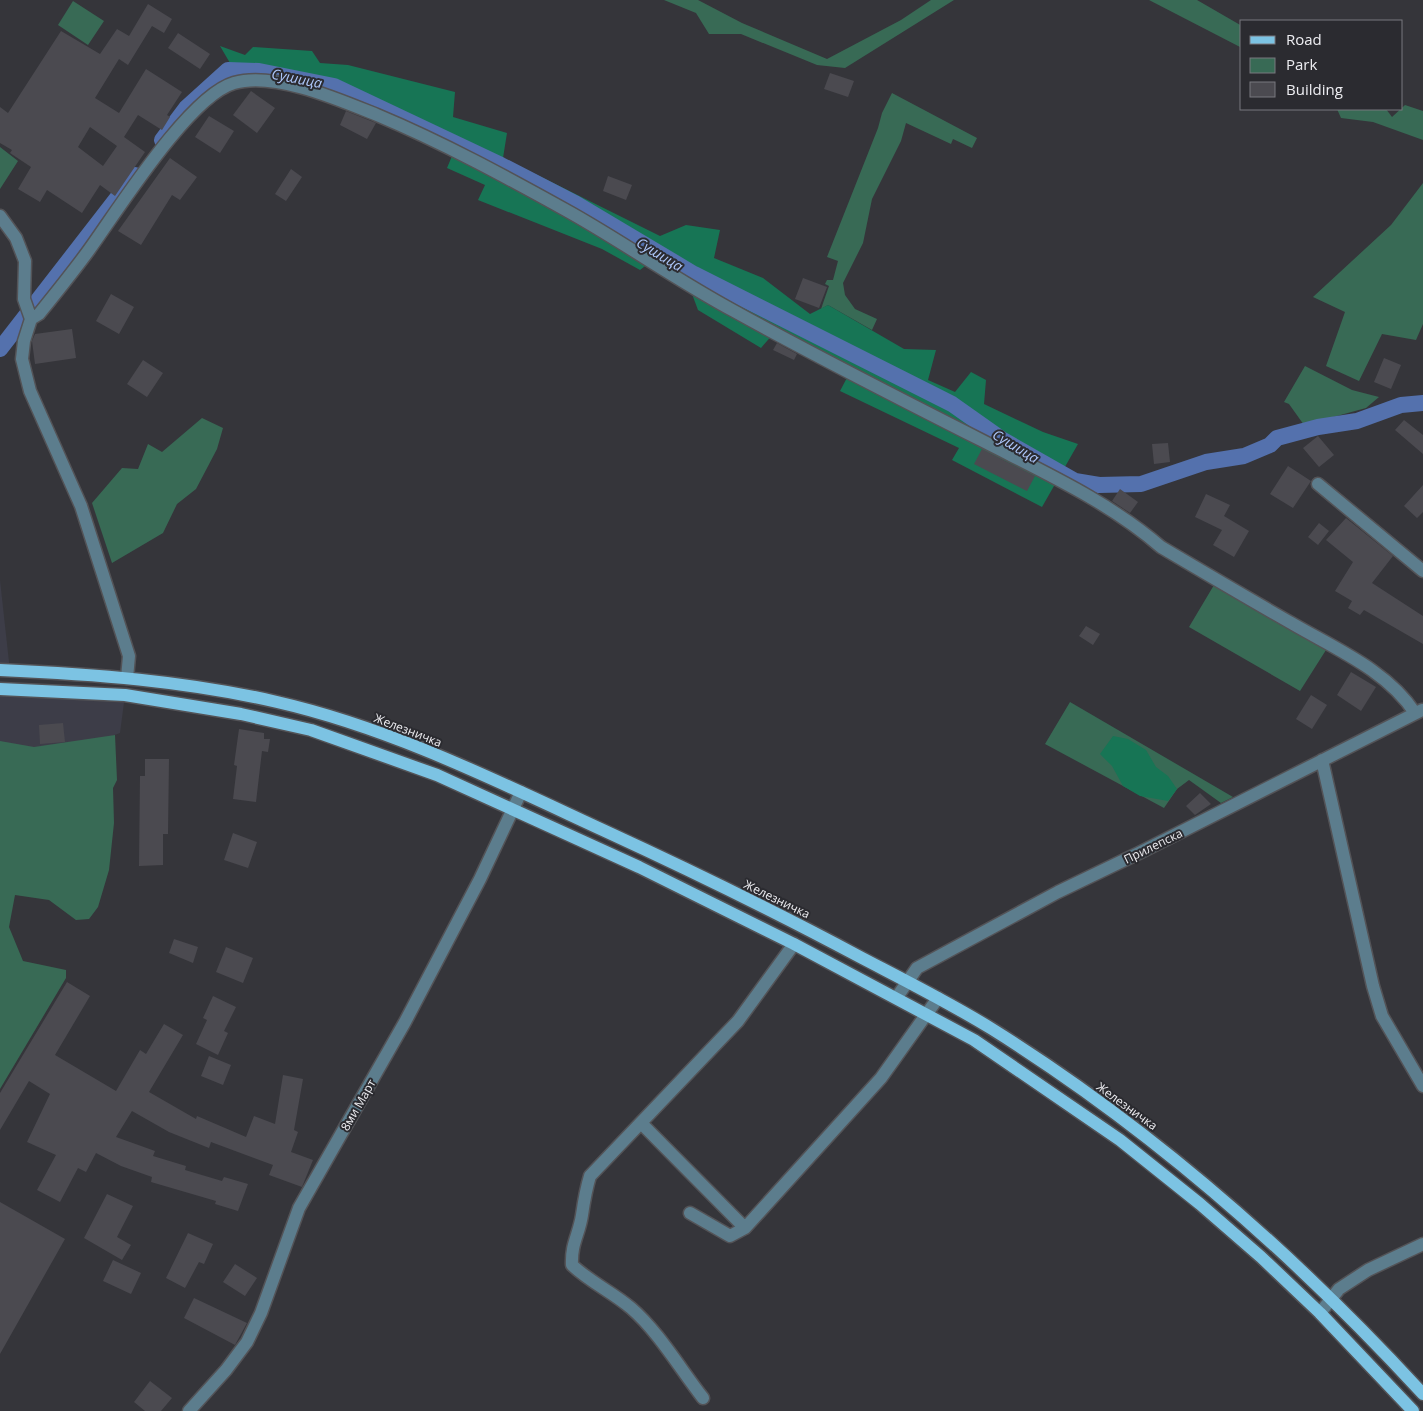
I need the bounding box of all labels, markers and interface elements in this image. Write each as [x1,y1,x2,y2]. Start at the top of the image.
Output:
legend [1240,20,1403,110]
text: Road [1286,29,1322,49]
text: Park [1286,54,1317,74]
water label: Сушица [270,64,324,92]
text: Building [1286,79,1343,99]
water label: Сушица [633,233,687,275]
water label: Сушица [989,425,1043,467]
street label: Железничка [372,709,444,751]
street label: Прилепска [1121,824,1185,868]
street label: Железничка [741,876,813,922]
street label: 8ми Март [336,1076,380,1134]
street label: Железничка [1093,1078,1161,1134]

